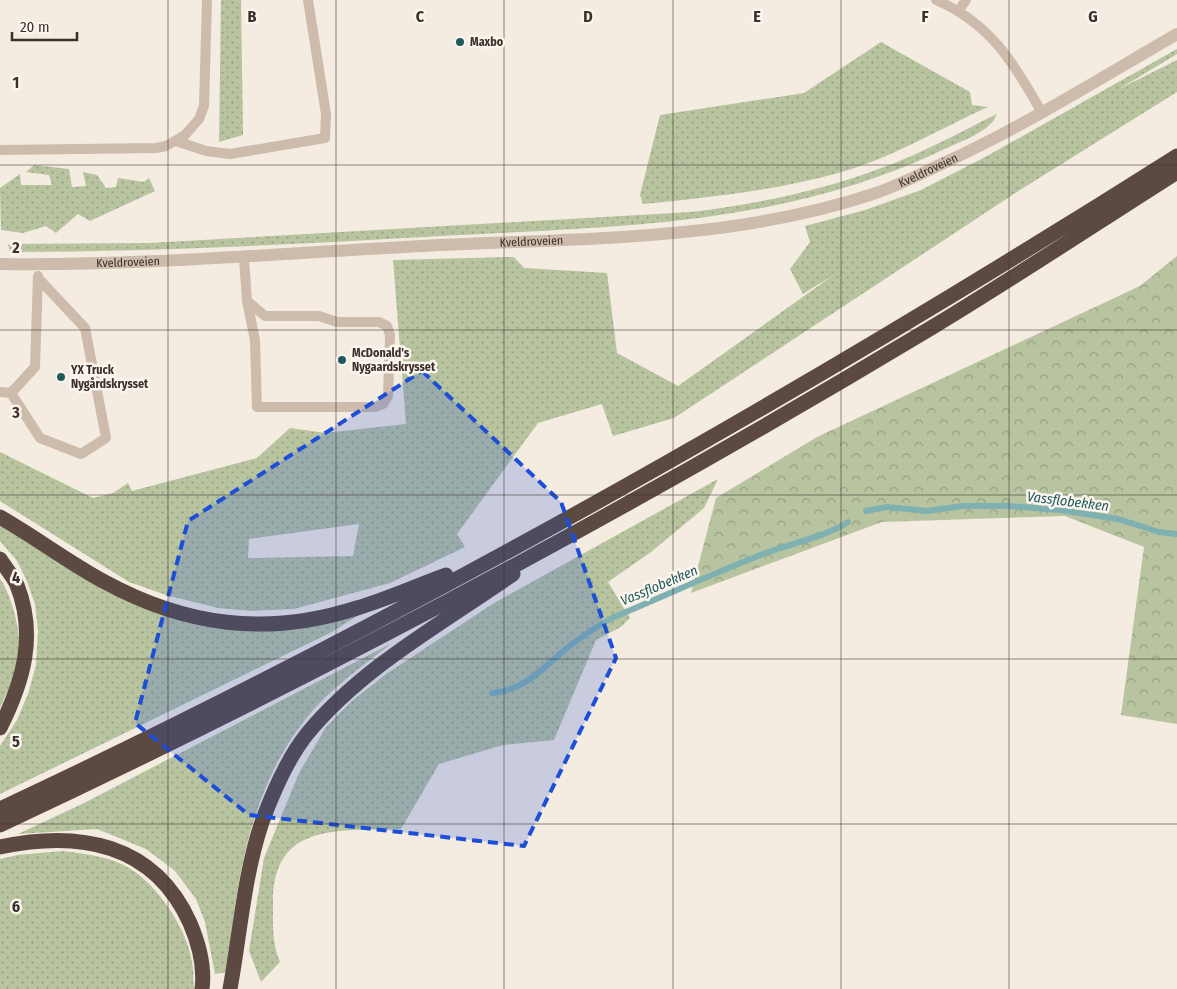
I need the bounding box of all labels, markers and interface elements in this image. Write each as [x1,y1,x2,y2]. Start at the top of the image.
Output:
text: B [248,7,257,26]
text: C [416,7,425,26]
text: D [583,7,593,26]
text: E [753,7,761,26]
text: F [921,7,929,26]
text: G [1088,7,1098,26]
scale bar [12,10,78,42]
text: 20 m [20,18,50,36]
place label: Maxbo [470,35,504,49]
marker: Maxbo [454,36,466,48]
text: 1 [13,73,19,92]
street label: Kveldroveien [896,151,960,190]
street label: Kveldroveien [499,233,564,250]
text: 2 [11,238,20,257]
street label: Kveldroveien [96,254,160,270]
place label: McDonald's Nygaardskrysset [352,346,436,374]
marker: McDonald's Nygaardskrysset [336,354,348,366]
place label: YX Truck Nygårdskrysset [70,363,149,391]
marker: YX Truck Nygårdskrysset [55,371,67,383]
text: 3 [11,403,20,422]
water label: Vassflobekken [1026,488,1110,515]
water label: Vassflobekken [618,562,700,609]
text: 4 [12,568,20,587]
text: 5 [12,732,20,751]
text: 6 [12,897,20,916]

